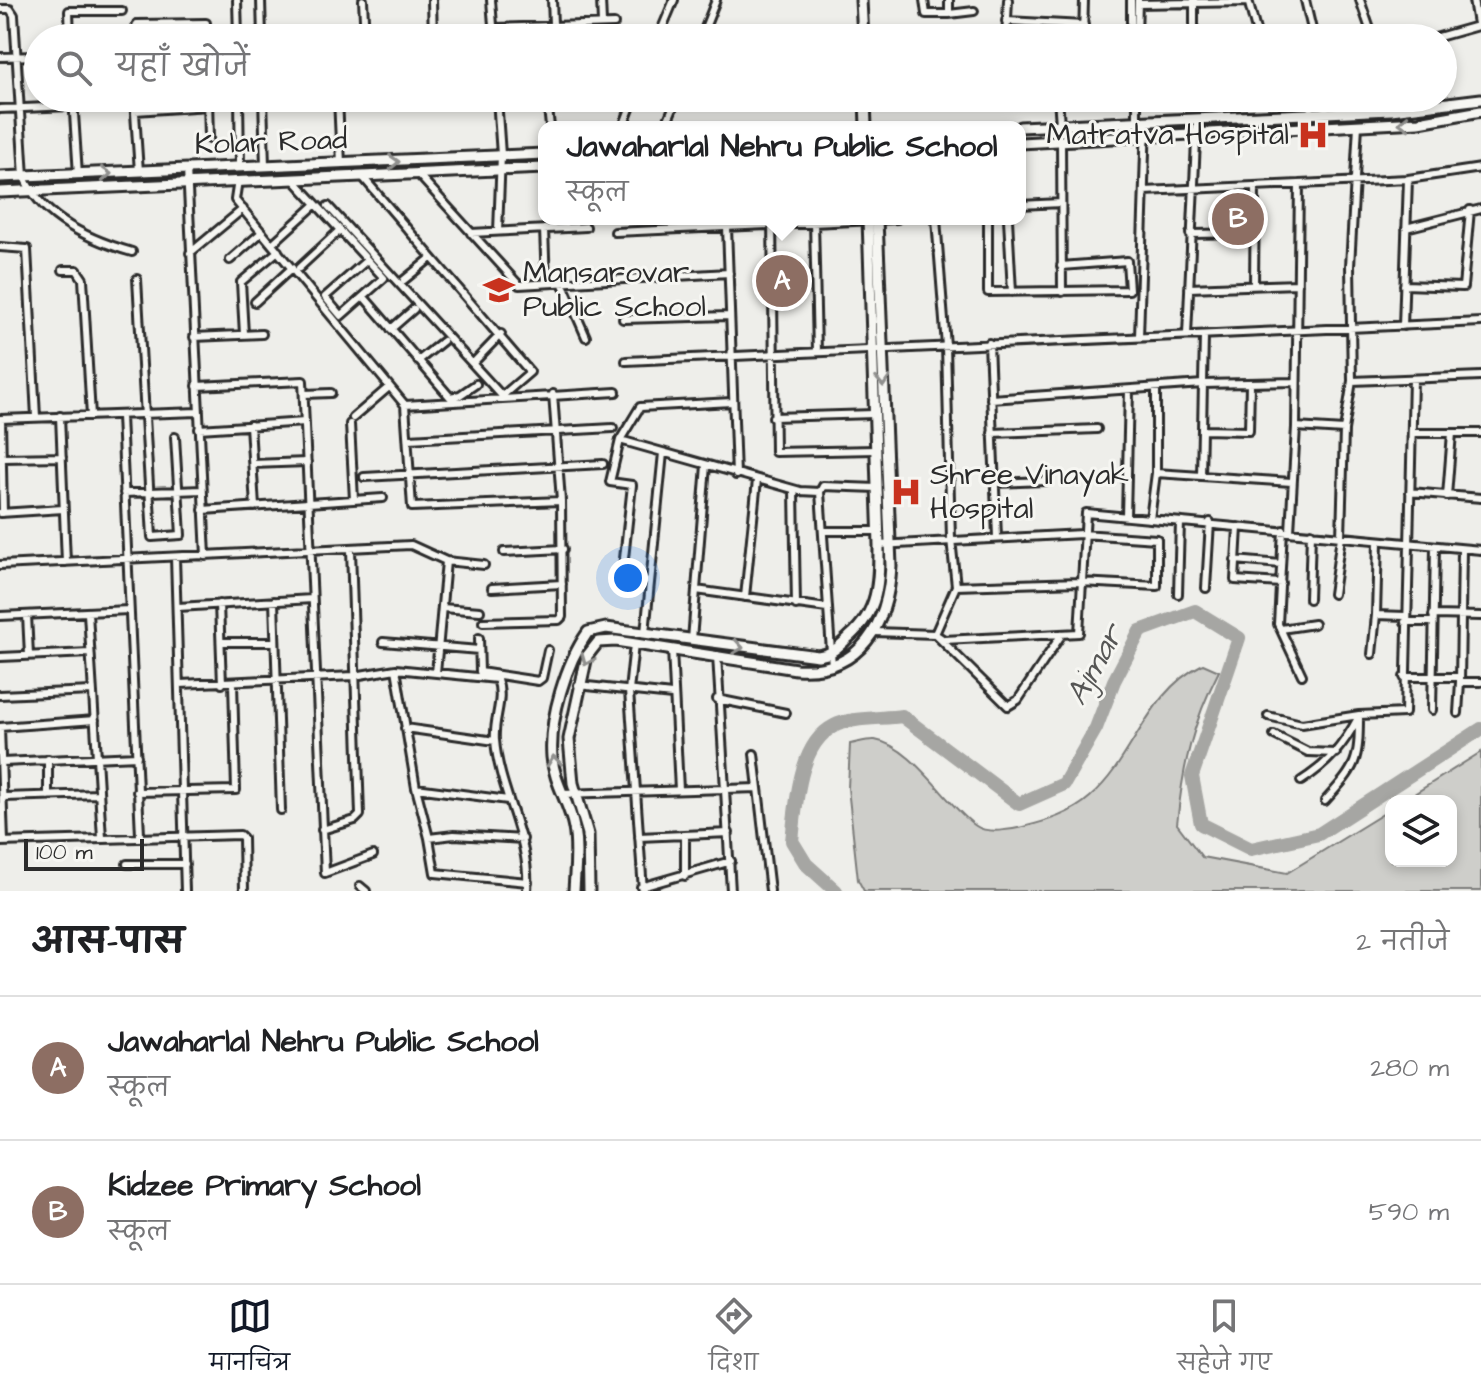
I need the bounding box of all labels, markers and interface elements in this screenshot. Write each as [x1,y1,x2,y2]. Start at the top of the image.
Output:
search box [24,24,1457,112]
icon: search [52,46,96,90]
text: यहाँ खोजें [116,46,249,88]
place label: Matratva Hospital [1047,114,1289,156]
one-way arrow [1397,114,1410,131]
street label: Kolar Road [194,118,348,166]
hospital icon: Matratva Hospital [1296,118,1330,152]
popup [538,121,1026,225]
text: Jawaharlal Nehru Public School [567,126,997,168]
one-way arrow [388,153,401,170]
one-way arrow [100,165,113,182]
text: स्कूल [567,175,628,211]
pin: B [1212,189,1264,249]
pin: A [756,251,808,311]
place label: Mansarovar Public School [523,252,706,328]
school or university icon: Mansarovar Public School [482,273,516,307]
one-way arrow [875,375,892,388]
place label: Shree Vinayak Hospital [930,454,1129,530]
hospital icon: Shree Vinayak Hospital [889,475,923,509]
your location [608,558,648,598]
water label: Ajmar [1055,614,1137,713]
one-way arrow [732,638,745,655]
one-way arrow [580,652,597,666]
one-way arrow [546,754,563,767]
map controls [1385,795,1457,867]
button: layers [1385,795,1457,867]
scale bar [24,835,144,871]
text: 100 m [36,837,93,868]
text: आस-पास [32,918,184,966]
text: 2 नतीजे [1356,924,1449,960]
text: Jawaharlal Nehru Public School [108,1021,539,1063]
text: A [50,1050,66,1086]
text: 280 m [1370,1050,1449,1086]
text: स्कूल [108,1070,170,1106]
text: Kidzee Primary School [108,1165,421,1207]
text: B [49,1194,67,1230]
text: 590 m [1369,1194,1449,1230]
text: स्कूल [108,1214,170,1250]
tab: मानचित्र [209,1294,290,1387]
tab: दिशा [709,1294,759,1387]
tab: सहेजे गए [1177,1294,1272,1387]

